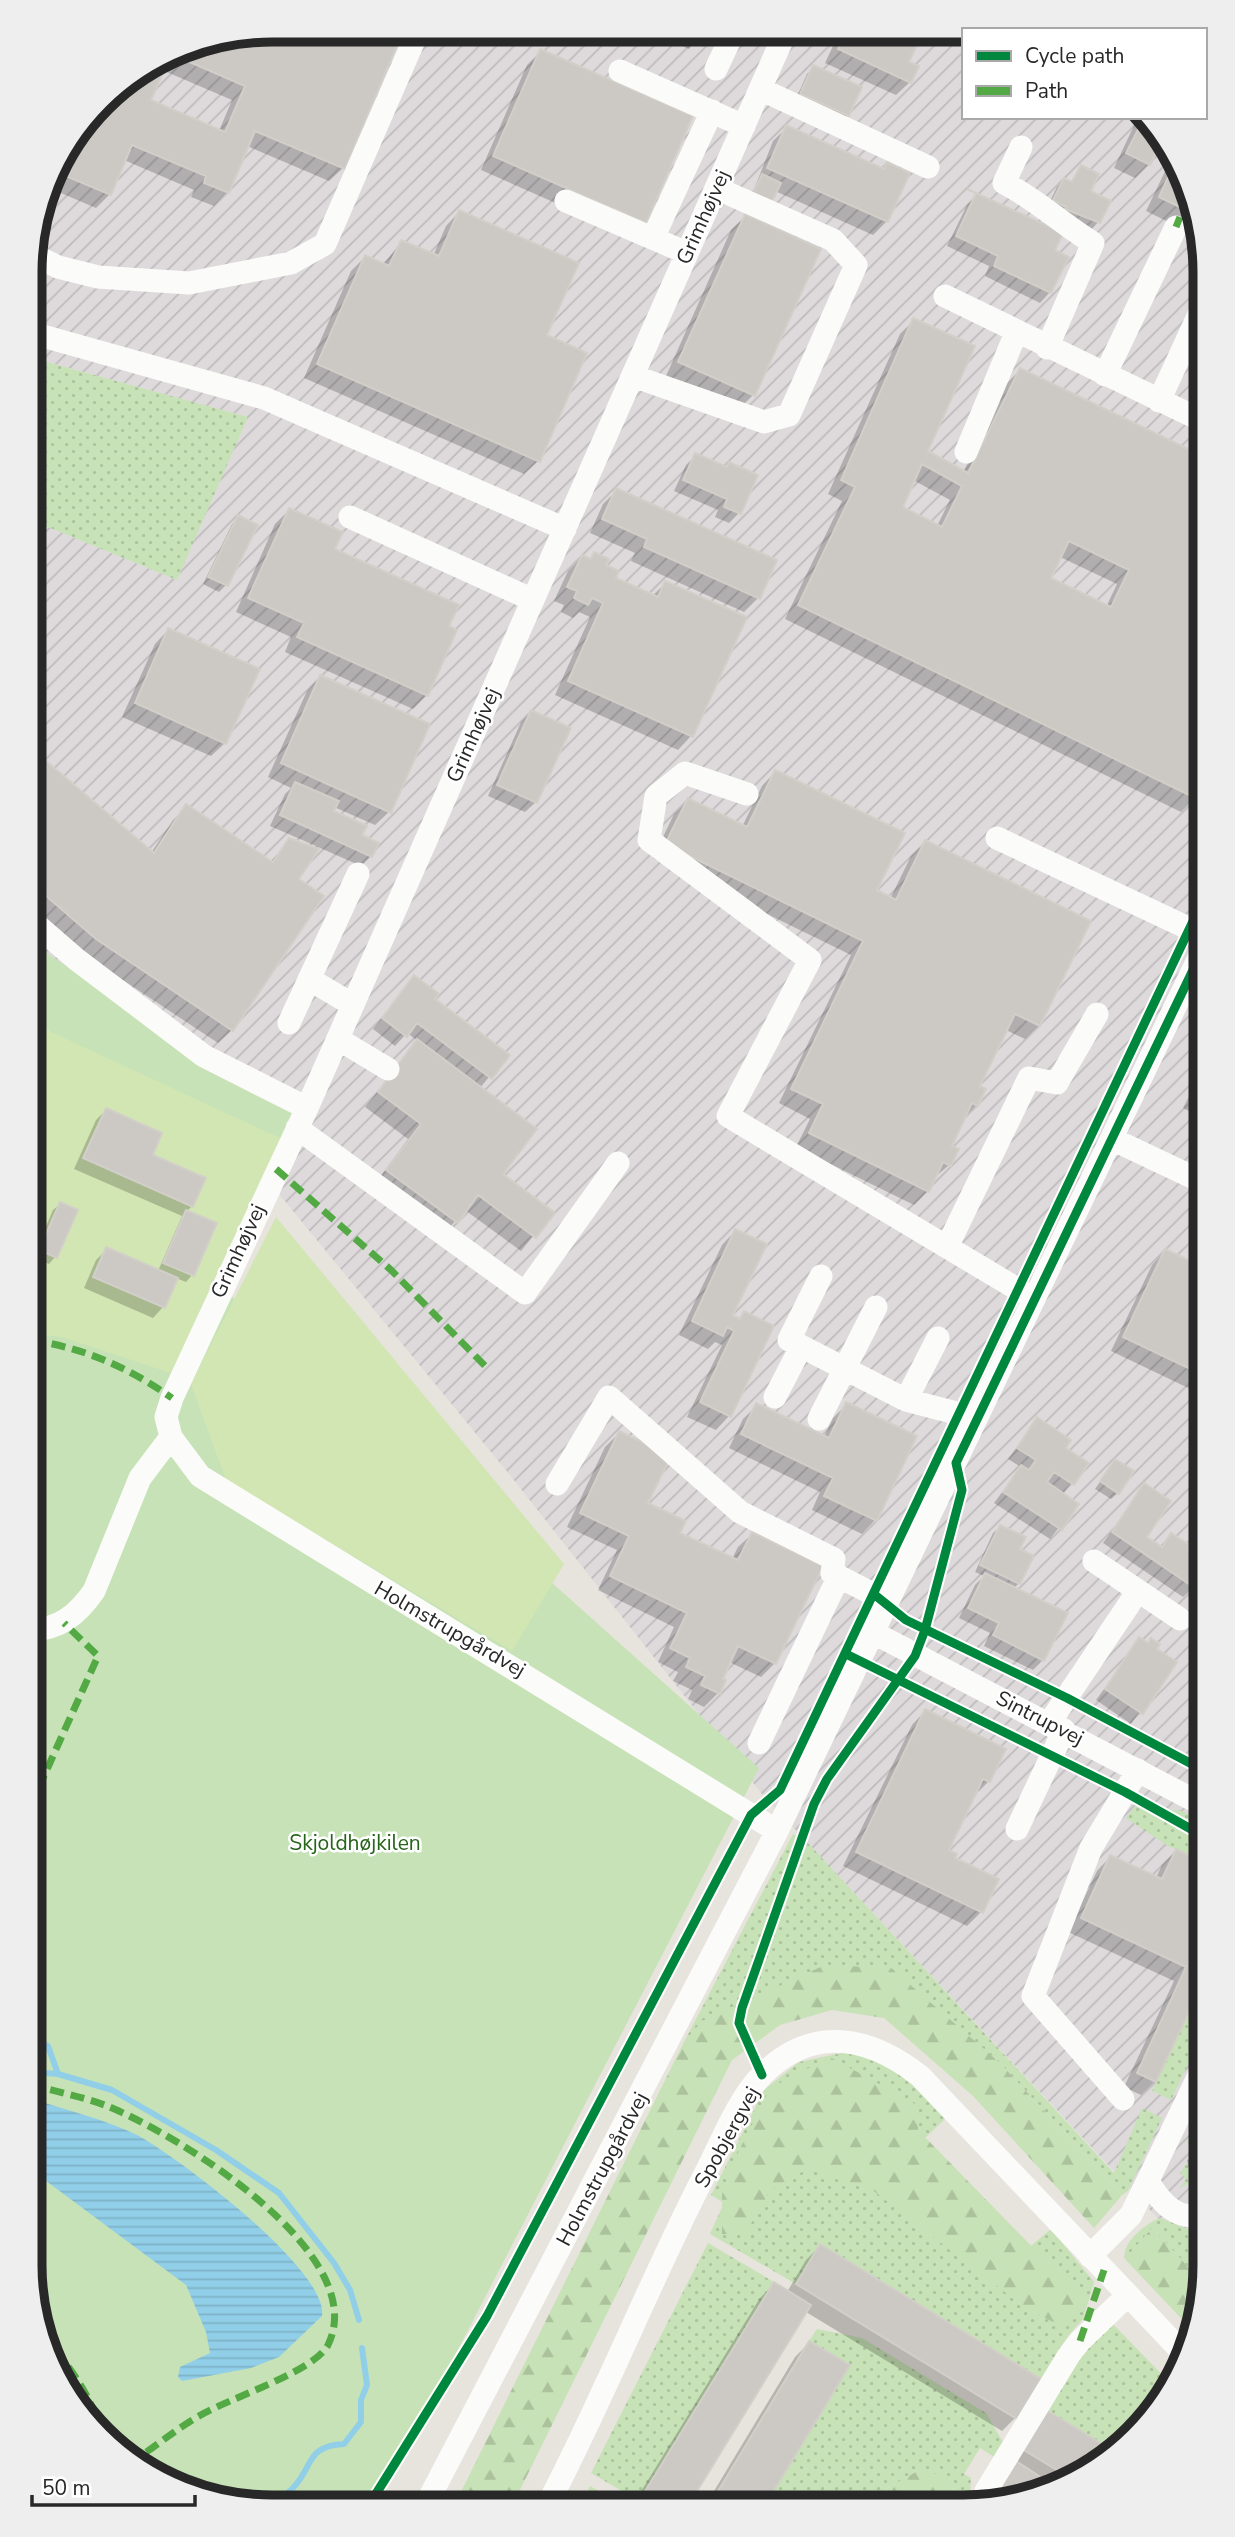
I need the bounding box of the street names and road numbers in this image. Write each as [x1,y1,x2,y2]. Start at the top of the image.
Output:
street label: Grimhøjvej [670,165,736,269]
street label: Grimhøjvej [440,683,506,787]
street label: Grimhøjvej [204,1199,272,1303]
street label: Holmstrupgårdvej [369,1574,531,1684]
street label: Sintrupvej [991,1684,1089,1752]
street label: Spobjergvej [688,2081,766,2193]
street label: Holmstrupgårdvej [550,2087,654,2251]

